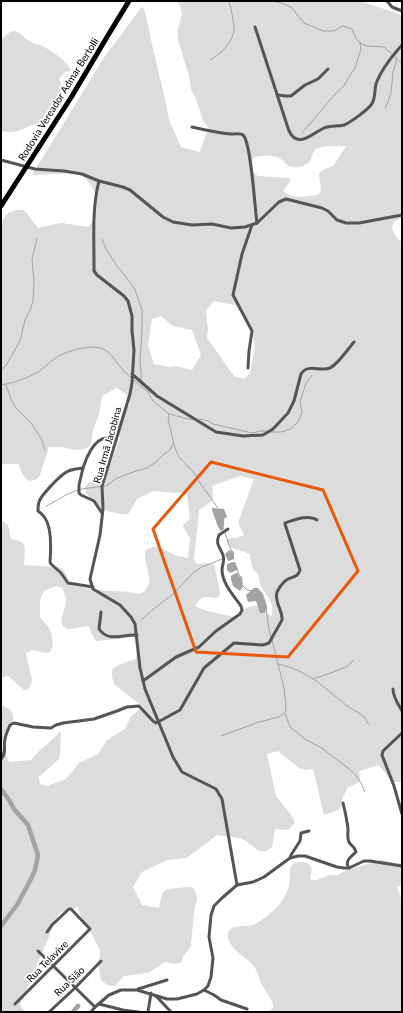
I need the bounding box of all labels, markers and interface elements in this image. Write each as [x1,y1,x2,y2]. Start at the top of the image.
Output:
street label: Rodovia Vereador Admar Bertolli [15,35,101,163]
street label: Rua Irmã Jacobina [90,405,124,485]
street label: Rua Telavive [24,938,70,984]
street label: Rua Sião [51,963,87,998]

